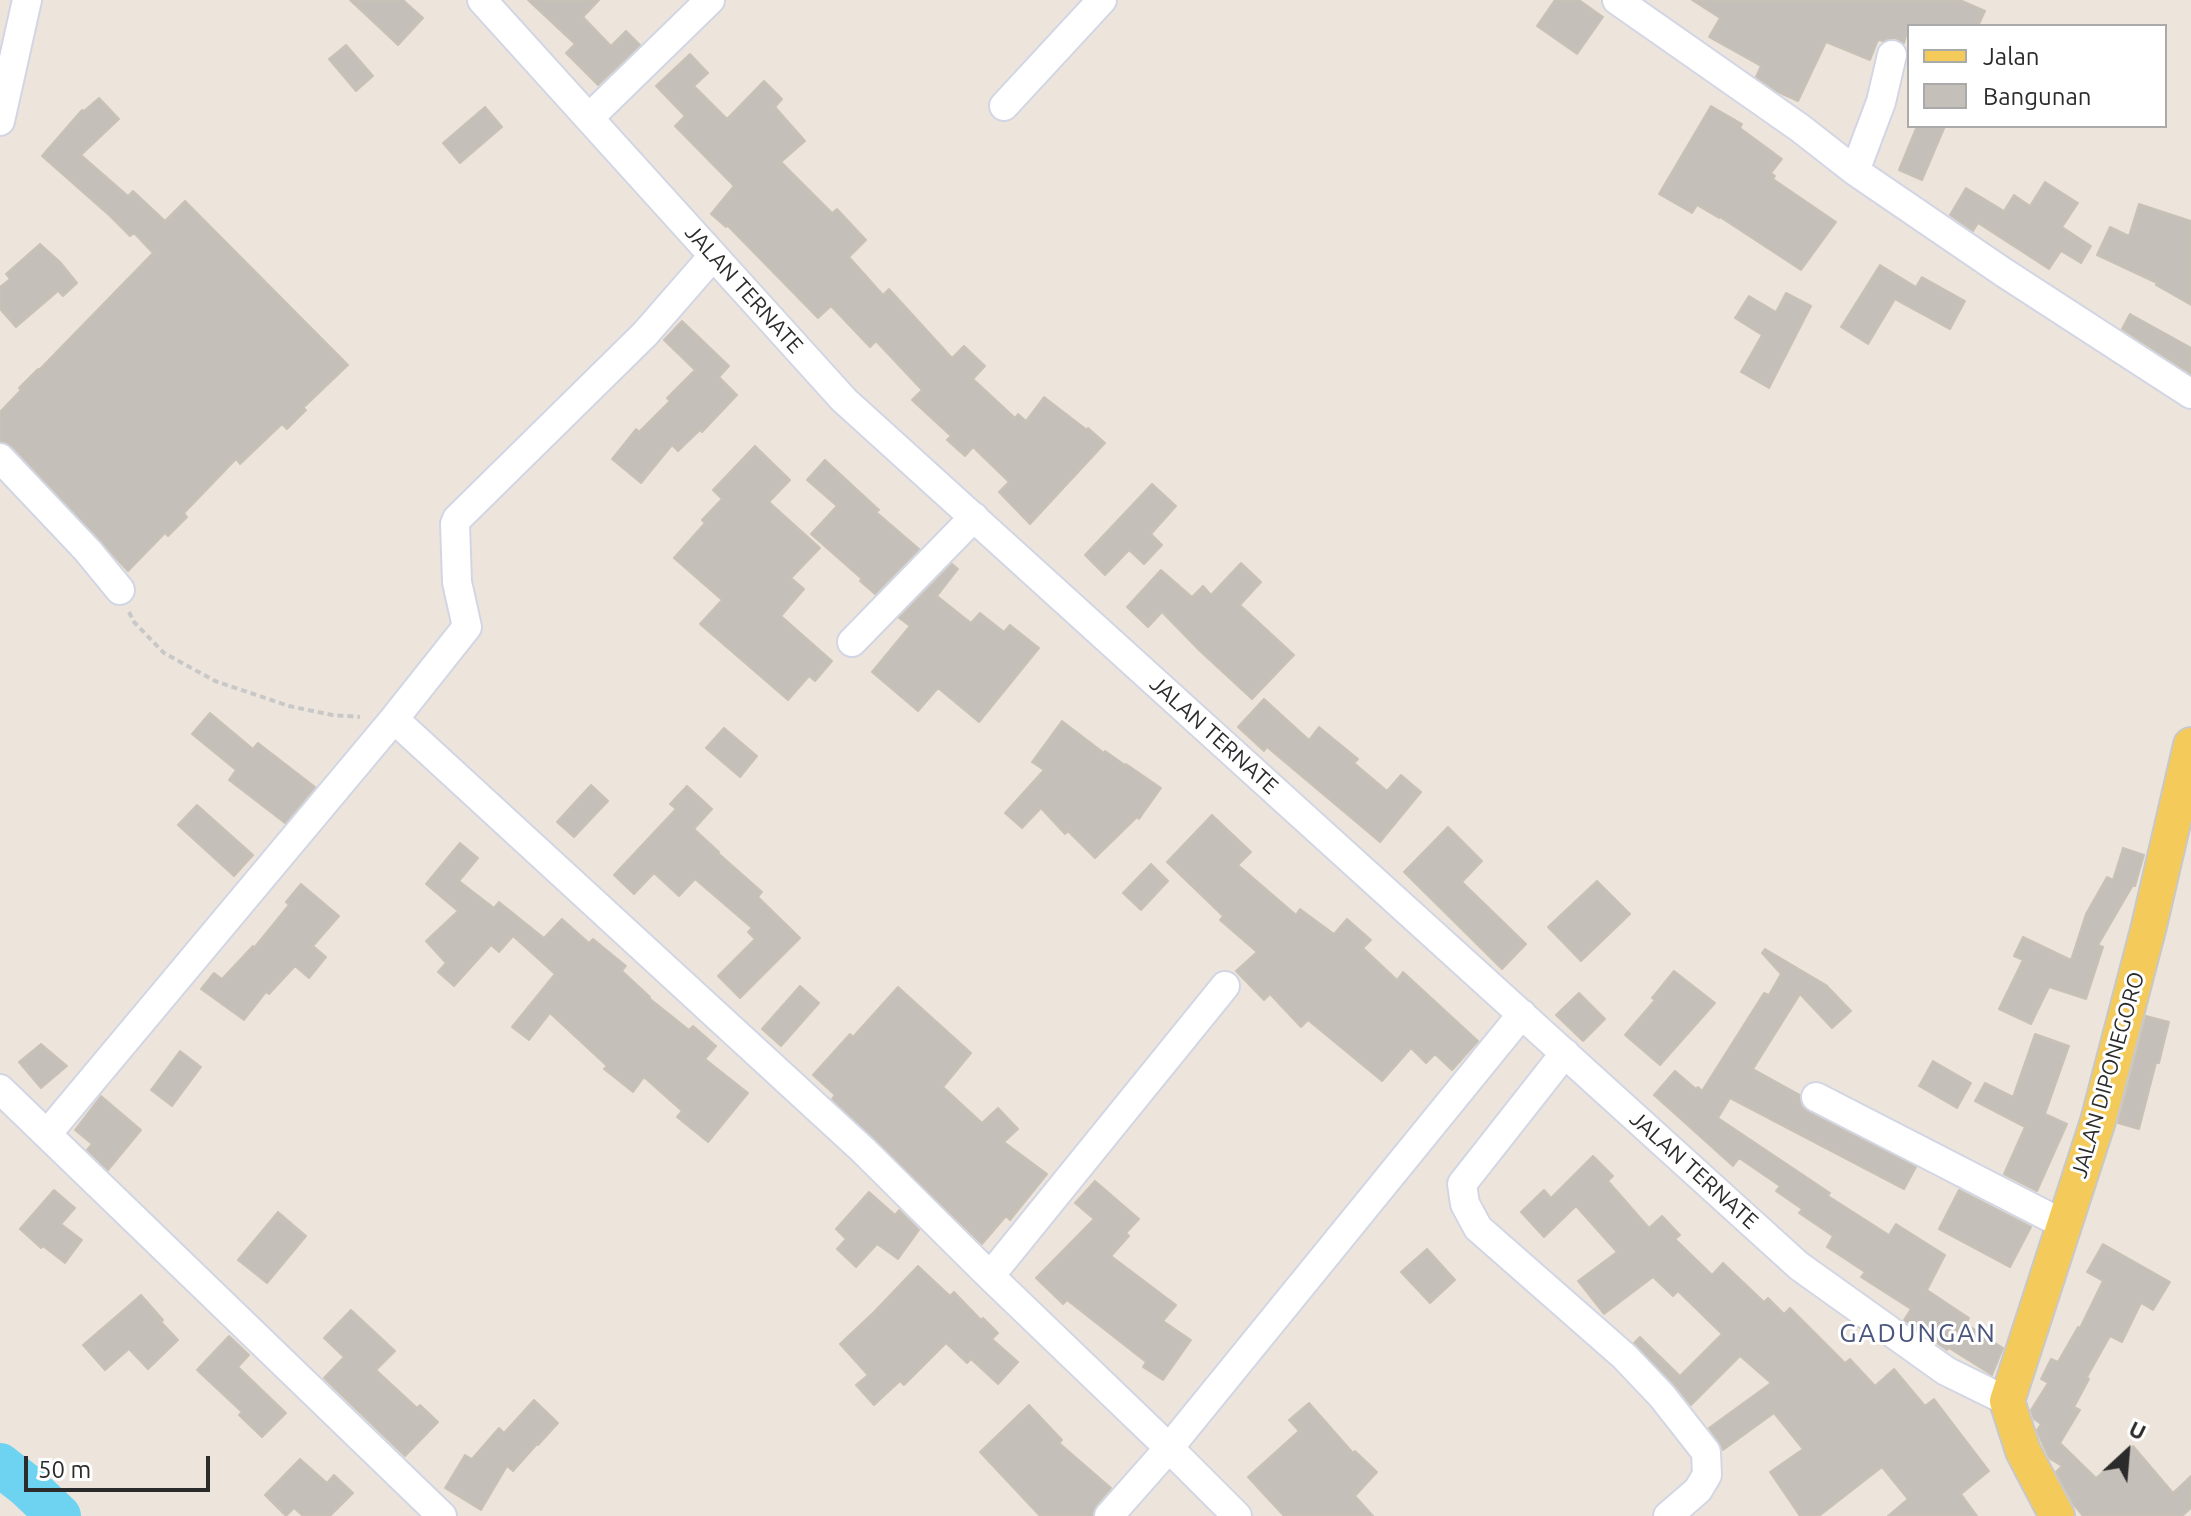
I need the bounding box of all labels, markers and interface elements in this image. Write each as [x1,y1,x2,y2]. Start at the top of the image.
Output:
legend [1907,24,2167,128]
text: Jalan [1983,43,2040,70]
text: Bangunan [1983,83,2092,110]
street label: JALAN TERNATE [679,219,809,359]
street label: JALAN TERNATE [1144,670,1284,800]
street label: JALAN DIPONEGORO [2066,969,2150,1181]
street label: JALAN TERNATE [1624,1105,1764,1235]
district label: GADUNGAN [1839,1317,1997,1349]
north arrow [2087,1412,2167,1492]
text: U [2125,1415,2150,1445]
scale bar [28,1440,214,1490]
text: 50 m [38,1456,91,1483]

